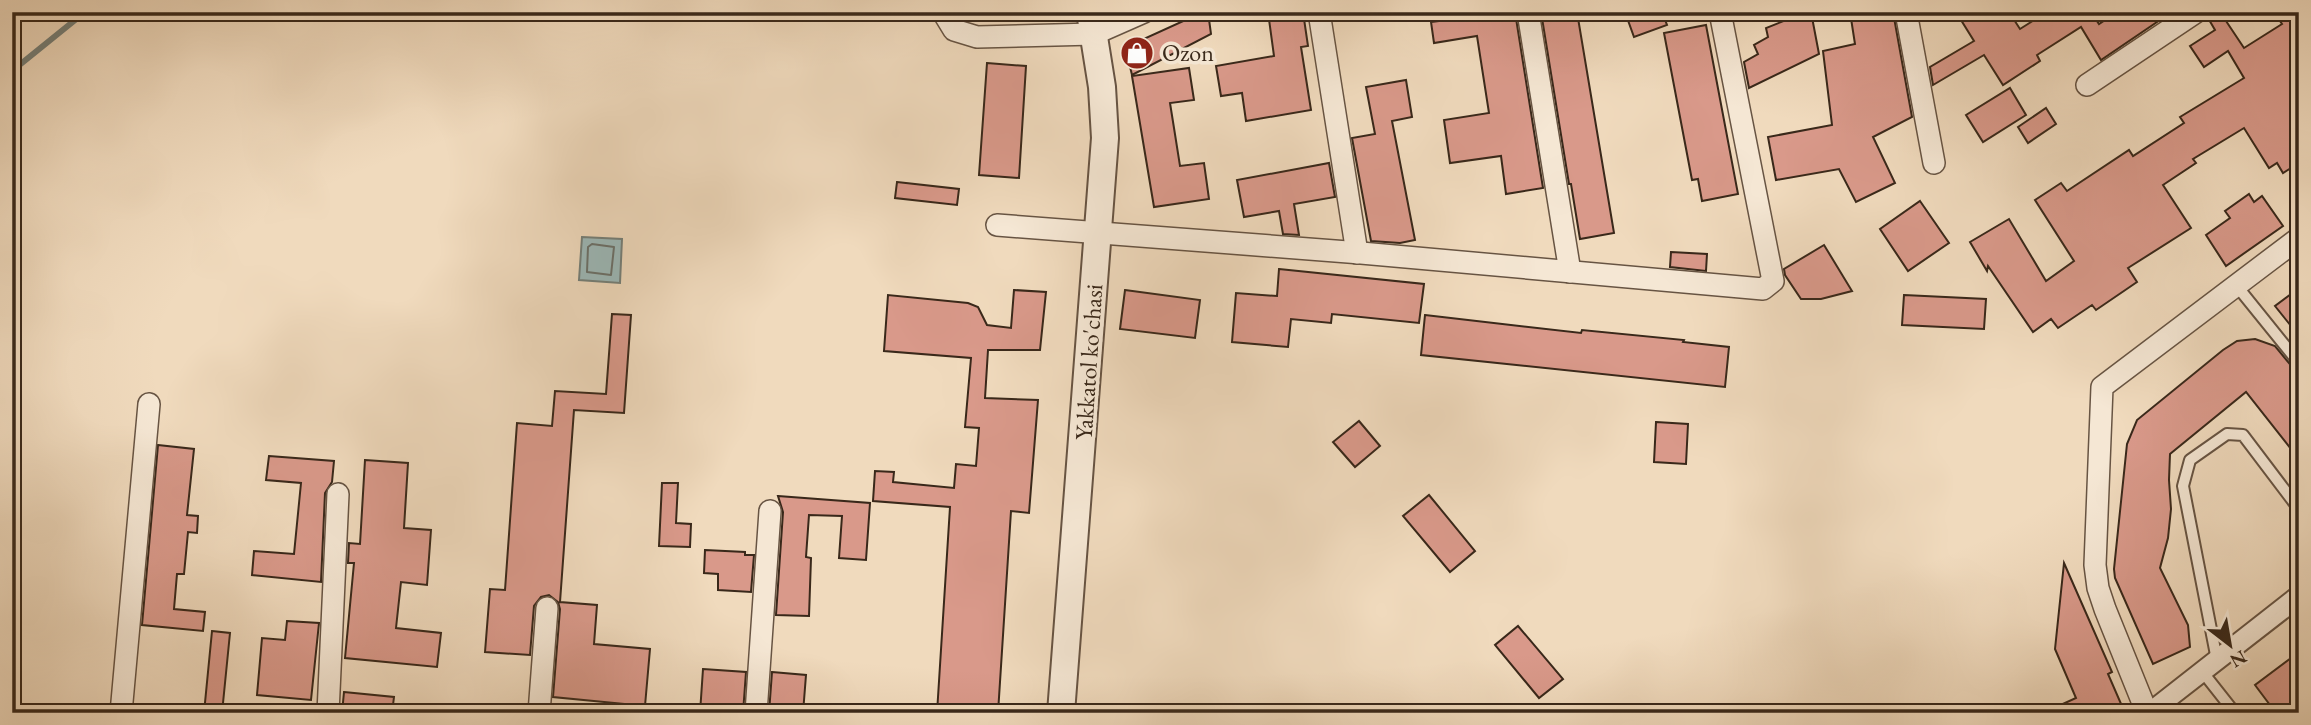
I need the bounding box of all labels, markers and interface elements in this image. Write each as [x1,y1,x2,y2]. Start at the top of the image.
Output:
shop icon: Ozon [1118,34,1156,72]
place label: Ozon [1162,37,1214,68]
street label: Yakkatol ko'chasi [1068,283,1109,441]
north arrow [2196,610,2266,680]
text: N [2225,644,2252,674]

